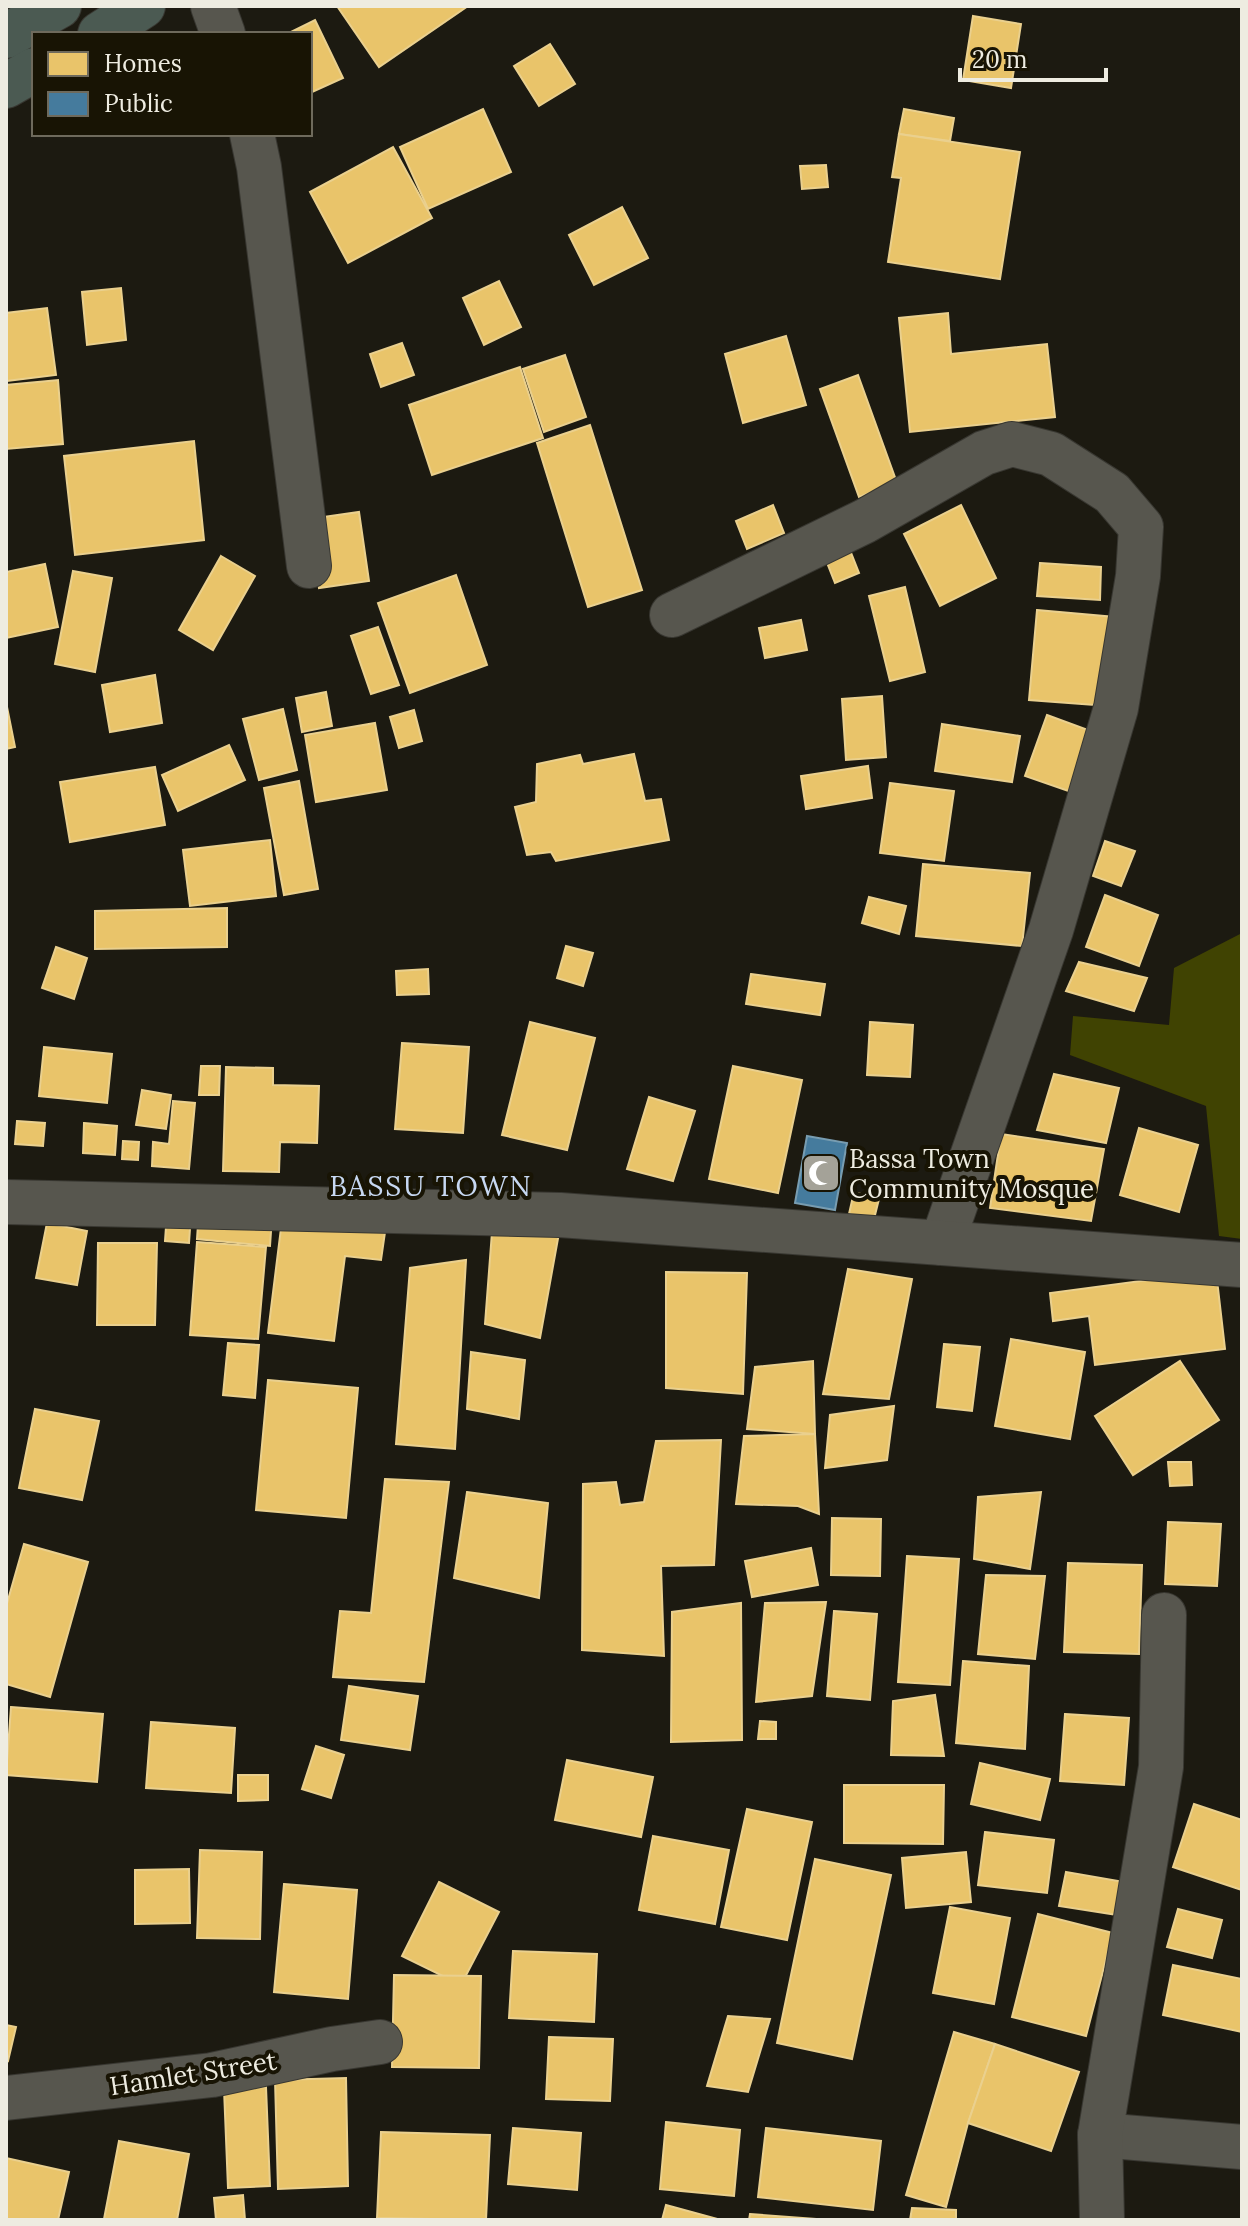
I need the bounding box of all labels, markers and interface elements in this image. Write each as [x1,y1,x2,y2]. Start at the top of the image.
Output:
legend [32,32,312,136]
scale bar [960,32,1106,82]
text: 20 m [972,44,1028,75]
text: Homes [104,48,182,79]
text: Public [104,88,173,119]
place label: Bassa Town Community Mosque [849,1142,1094,1205]
mosque icon: Bassa Town Community Mosque [800,1152,842,1194]
district label: BASSU TOWN [329,1168,533,1204]
street label: Hamlet Street [107,2044,279,2102]

